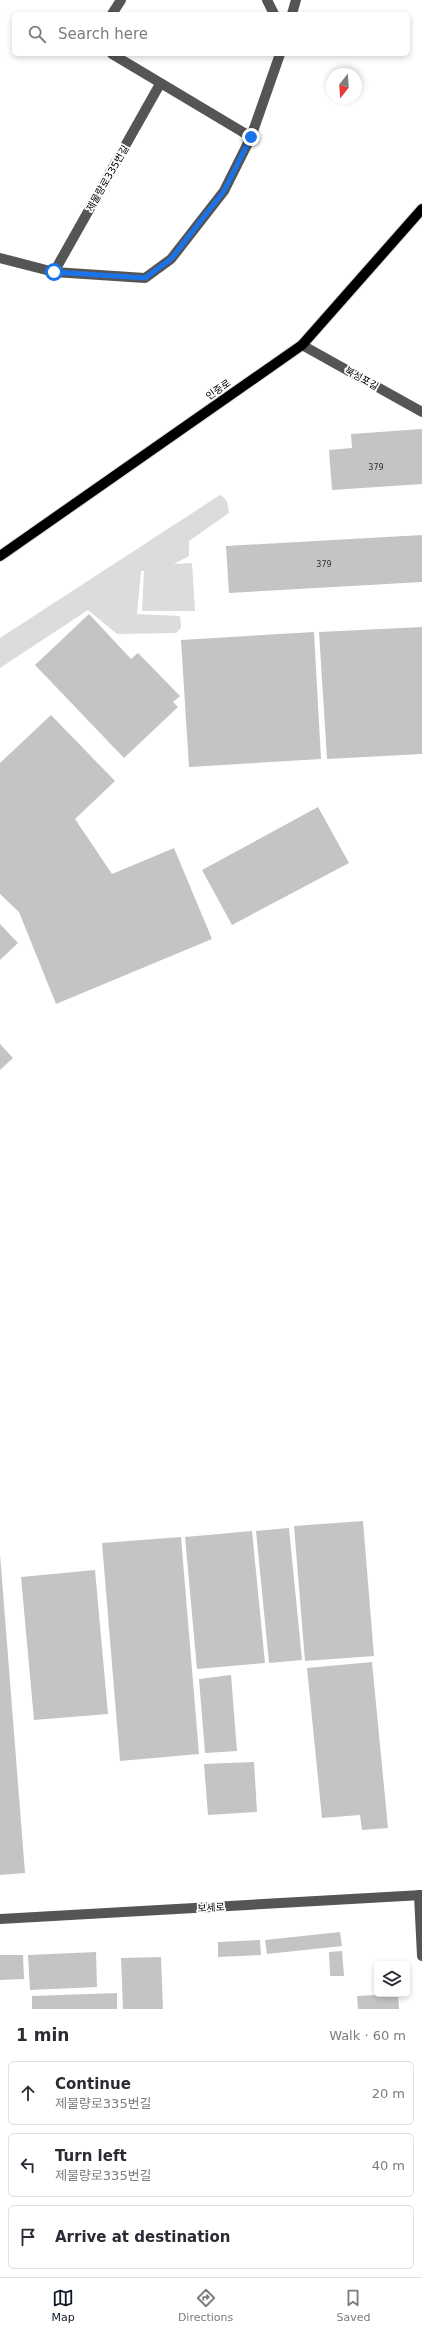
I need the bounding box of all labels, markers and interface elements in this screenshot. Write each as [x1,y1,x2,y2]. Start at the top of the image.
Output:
search box [12,12,410,56]
icon: search [26,23,48,45]
text: Search here [58,25,148,43]
north arrow [326,68,362,104]
route end [242,128,260,146]
street label: 제물량로335번길 [84,143,131,213]
route start [45,263,63,281]
street label: 북성포길 [343,365,381,392]
street label: 인중로 [204,377,233,402]
house number: 379 [368,463,384,472]
house number: 379 [316,560,332,569]
street label: 보세로 [197,1901,225,1914]
map controls [374,1961,410,1997]
button: layers [374,1961,410,1997]
text: 1 min [16,2025,69,2045]
text: Walk · 60 m [329,2028,406,2043]
text: Continue [55,2075,131,2093]
icon: ahead [17,2082,39,2104]
text: 20 m [372,2086,405,2101]
text: 제물량로335번길 [55,2096,152,2111]
text: Turn left [55,2147,127,2165]
icon: left [17,2154,39,2176]
text: 40 m [372,2158,405,2173]
text: 제물량로335번길 [55,2168,152,2183]
icon: arrive [17,2226,39,2248]
text: Arrive at destination [55,2228,230,2246]
tab: Map [52,2287,75,2324]
tab: Directions [178,2287,233,2324]
tab: Saved [336,2287,370,2324]

